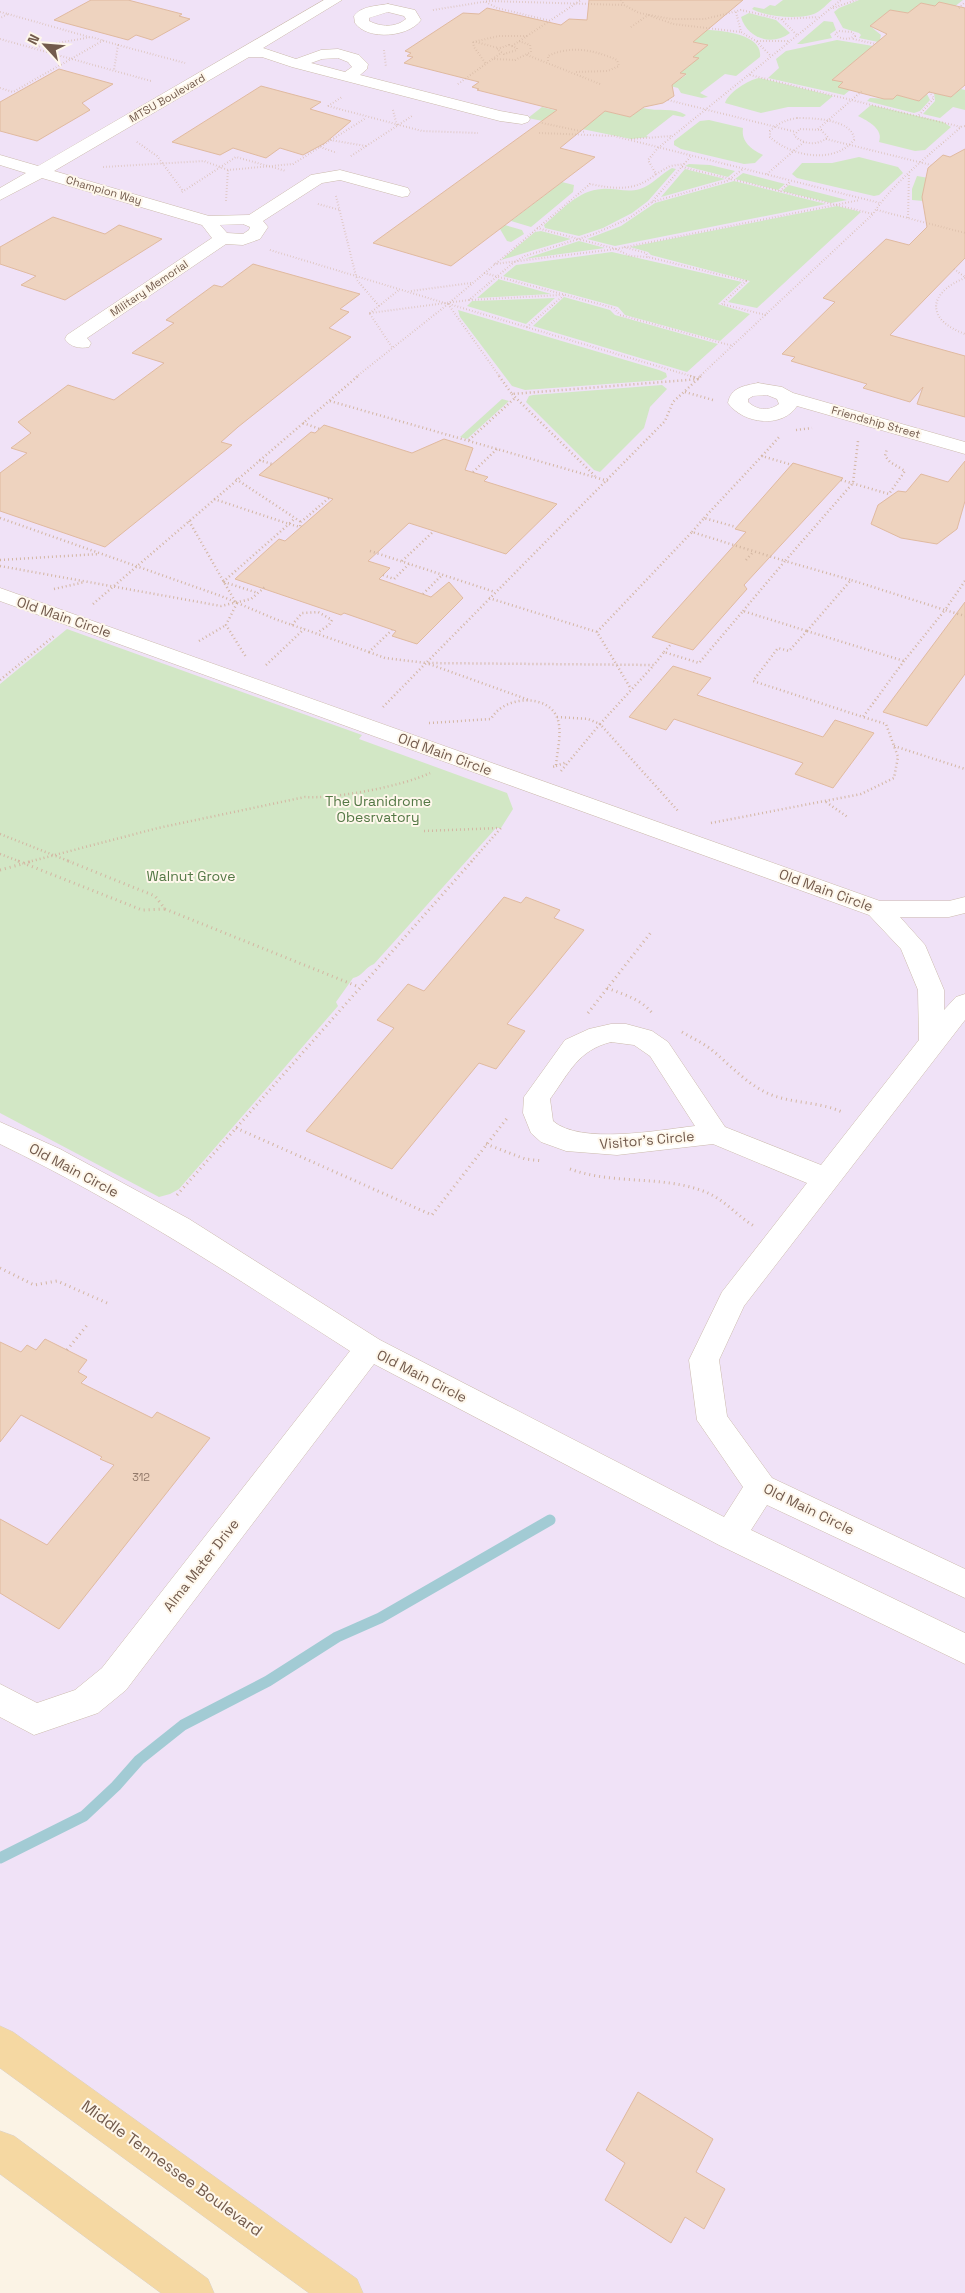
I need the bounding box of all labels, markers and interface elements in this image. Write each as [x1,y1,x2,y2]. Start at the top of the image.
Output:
north arrow [20,20,70,70]
text: N [23,31,43,47]
street label: MTSU Boulevard [126,71,208,125]
street label: Champion Way [65,173,143,207]
street label: Military Memorial [107,257,191,319]
street label: Friendship Street [830,403,922,441]
street label: Old Main Circle [14,592,114,642]
street label: Old Main Circle [396,729,494,779]
park label: The Uranidrome Obesrvatory [325,792,431,826]
street label: Old Main Circle [777,865,875,915]
park label: Walnut Grove [147,867,235,885]
street label: Visitor's Circle [599,1127,695,1153]
street label: Old Main Circle [26,1139,122,1201]
street label: Old Main Circle [374,1346,470,1406]
house number: 312 [132,1470,150,1484]
street label: Old Main Circle [761,1479,857,1539]
street label: Alma Mater Drive [159,1515,243,1615]
street label: Middle Tennessee Boulevard [77,2095,267,2241]

